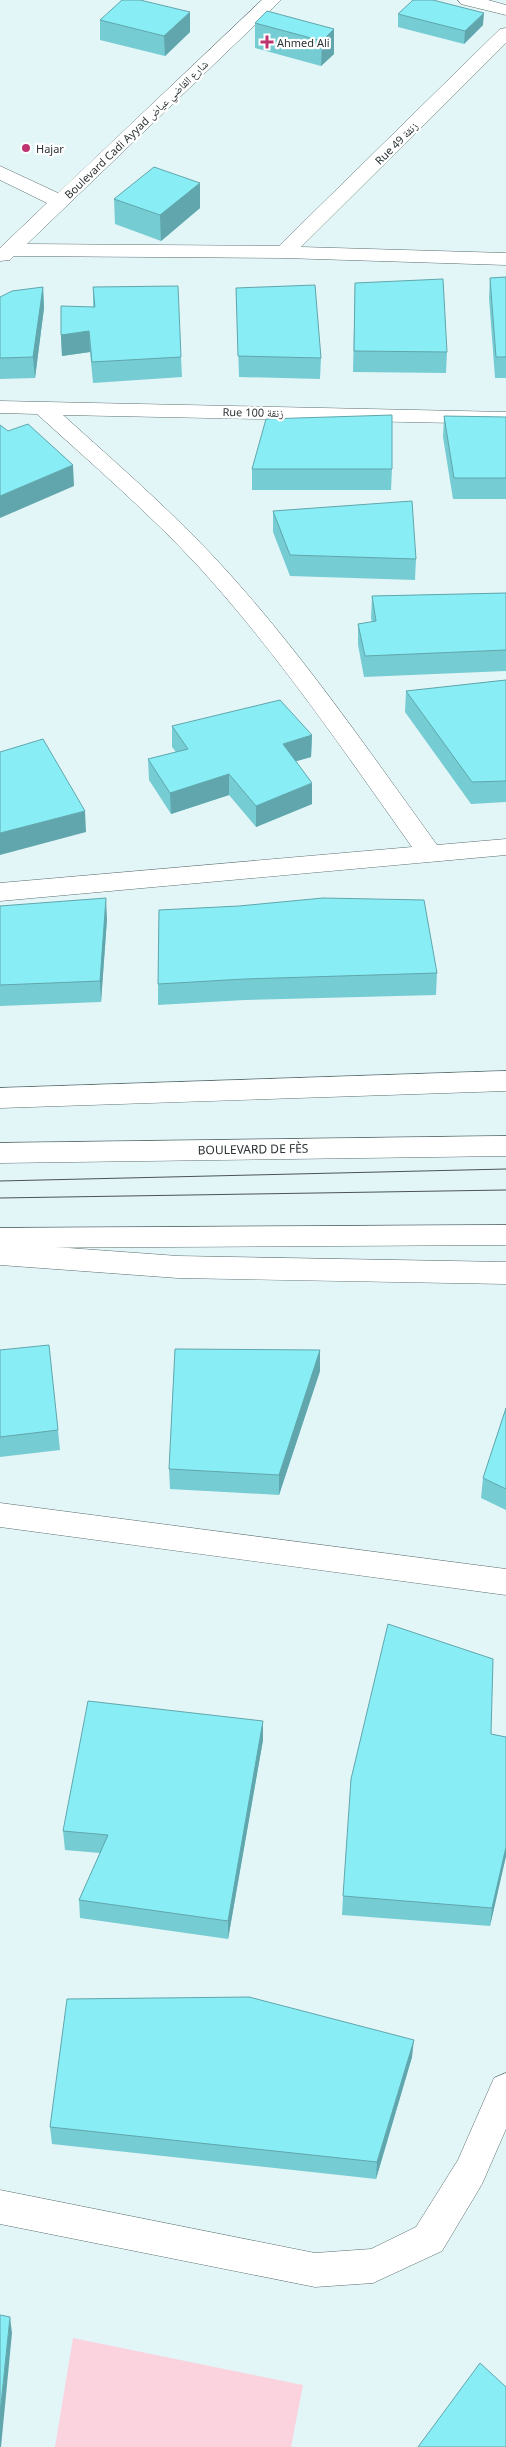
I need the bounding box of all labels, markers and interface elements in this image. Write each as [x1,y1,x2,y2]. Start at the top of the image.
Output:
place label: Ahmed Ali [277,35,330,50]
marker: Ahmed Ali [261,36,273,48]
street label: Boulevard Cadi Ayyad شارع القاضي عياض [61,56,212,203]
street label: Rue 49 زنقة [371,118,421,168]
place label: Hajar [36,141,64,156]
marker: Hajar [20,142,32,154]
street label: Rue 100 زنقة [222,404,284,420]
street label: BOULEVARD DE FÈS [198,1140,309,1158]

